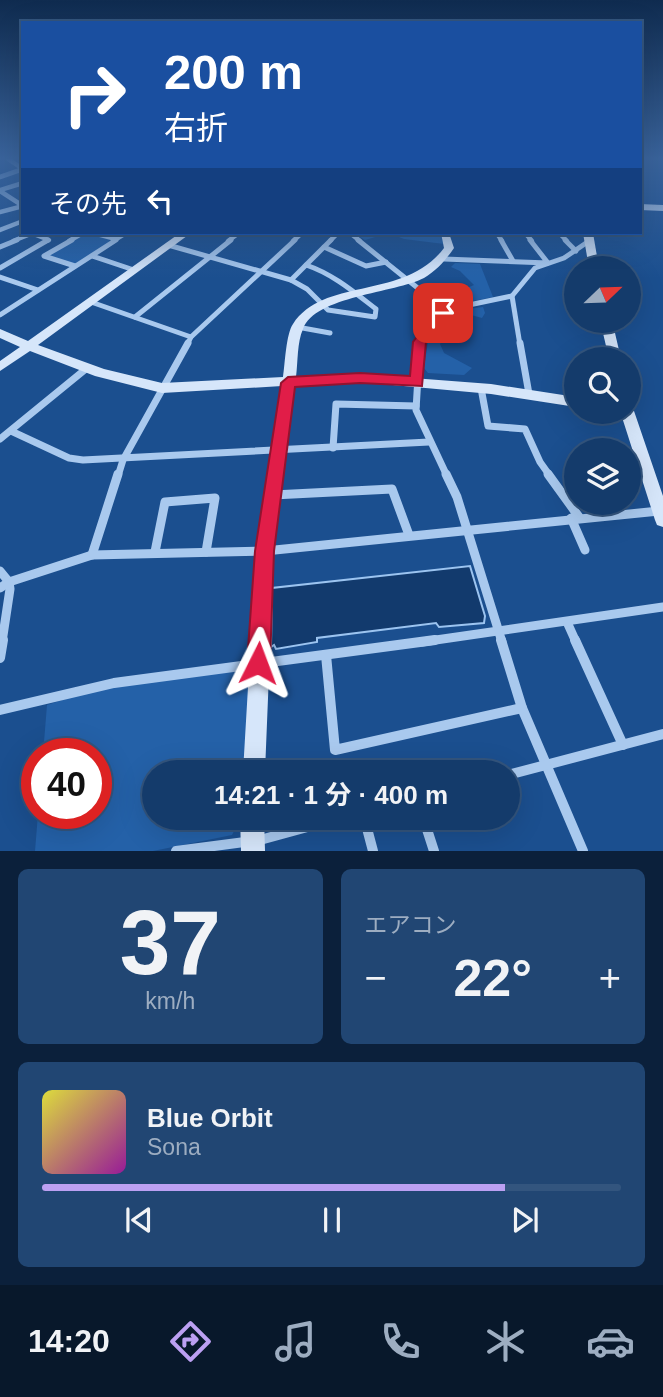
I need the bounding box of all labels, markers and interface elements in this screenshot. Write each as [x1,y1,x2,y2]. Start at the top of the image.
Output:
text: 200 m [164,45,303,99]
icon: right [49,49,140,140]
text: 右折 [164,110,228,146]
icon: left [141,182,179,220]
text: その先 [49,189,127,219]
north arrow [564,256,640,332]
map controls [564,256,641,515]
pin [413,283,473,343]
icon: arrive [424,294,462,332]
button: search [564,347,641,424]
button: layers [564,438,641,515]
position arrow [221,626,295,700]
speed limit sign: 40 [21,738,112,829]
text: 14:21 · 1 分 · 400 m [214,780,448,810]
text: 37 [120,892,221,993]
text: エアコン [365,912,457,938]
text: 22° [453,949,532,1007]
text: − [365,957,387,999]
text: + [599,957,621,999]
text: km/h [145,988,195,1014]
text: Blue Orbit [147,1103,273,1133]
text: Sona [147,1134,201,1160]
icon: previous [120,1201,158,1239]
icon: pause [313,1201,351,1239]
icon: next [506,1201,544,1239]
icon: directions [166,1317,215,1366]
icon: music [271,1317,320,1366]
icon: phone [376,1317,425,1366]
icon: climate [481,1317,530,1366]
icon: car [586,1317,635,1366]
text: 14:20 [28,1323,110,1359]

